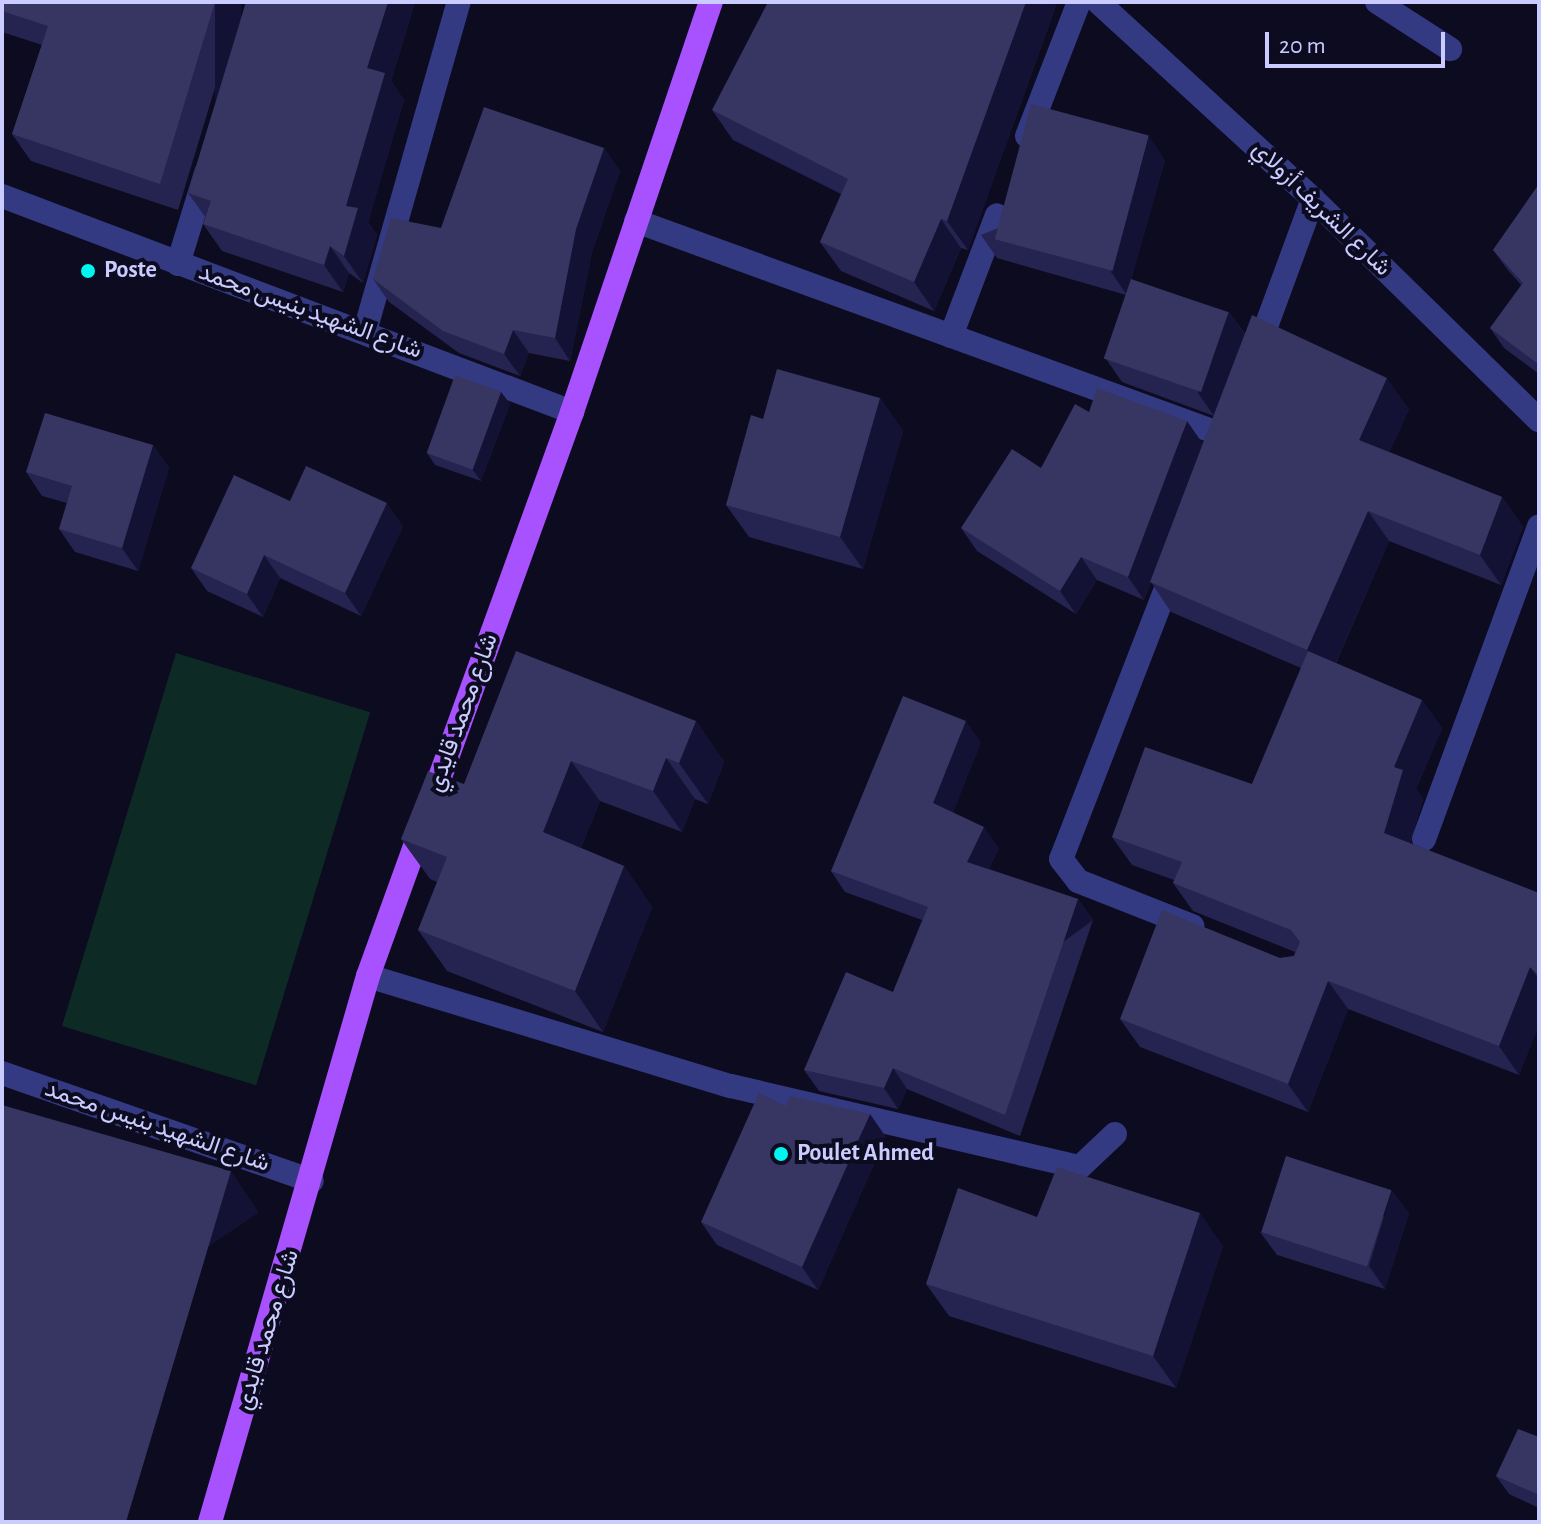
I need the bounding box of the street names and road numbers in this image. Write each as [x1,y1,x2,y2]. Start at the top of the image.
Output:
street label: شارع الشريف أزولاي [1245,135,1397,283]
street label: شارع الشهيد بنيس محمد [194,258,426,366]
street label: شارع محمد قايدي [421,630,505,796]
street label: شارع الشهيد بنيس محمد [41,1075,273,1179]
street label: شارع محمد قايدي [230,1246,306,1414]

